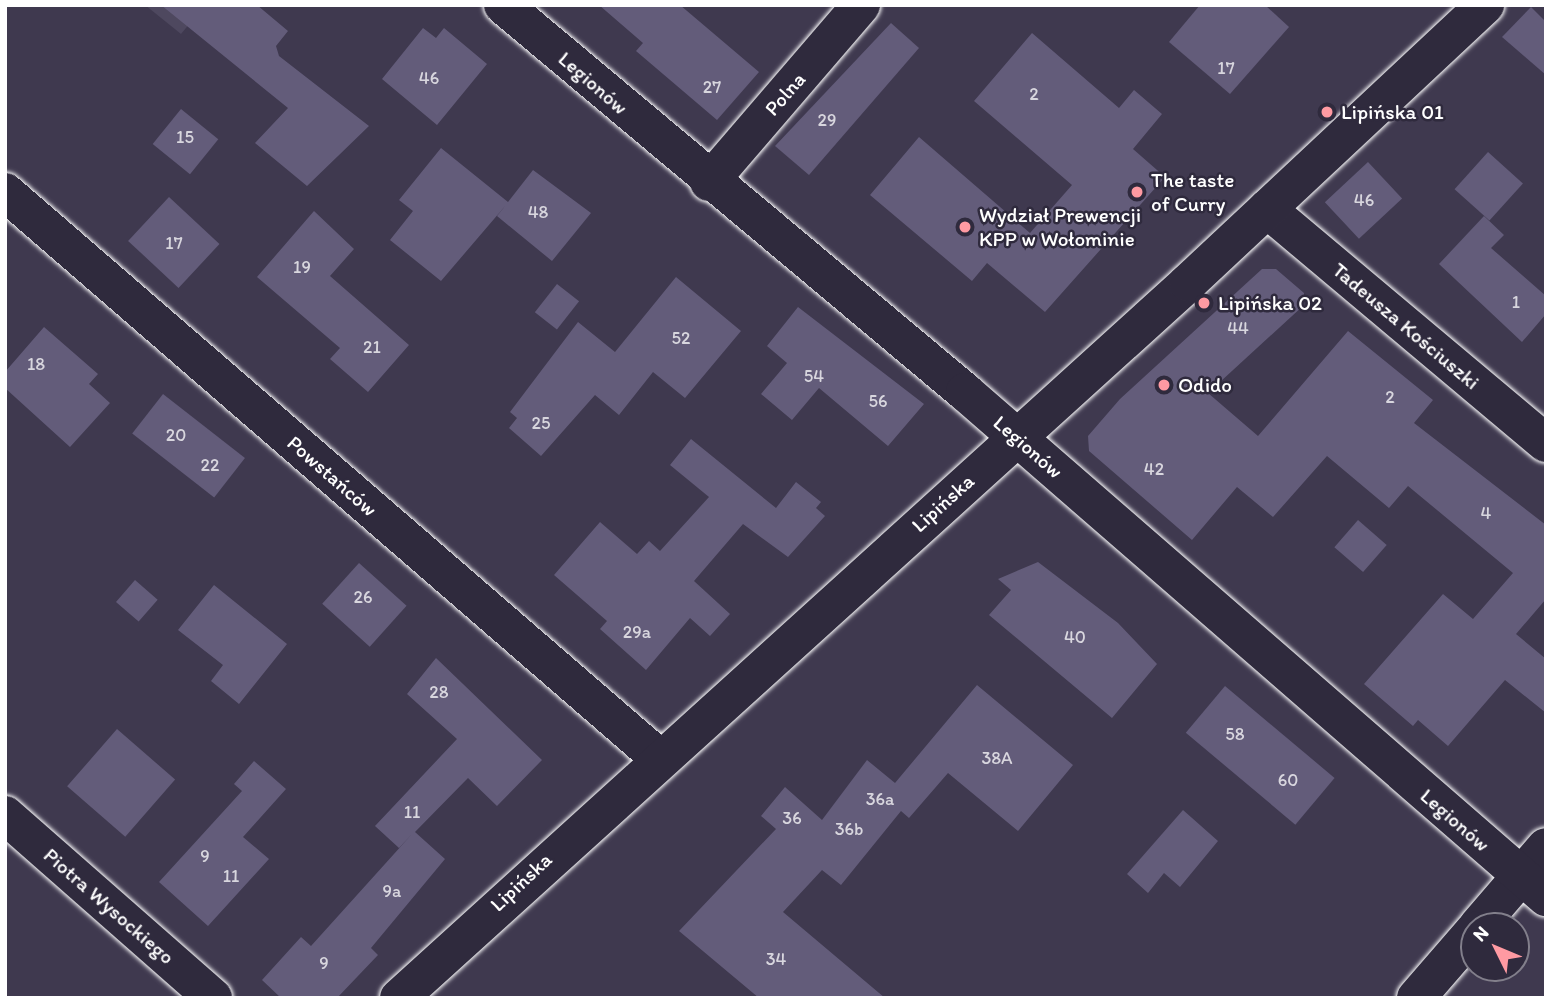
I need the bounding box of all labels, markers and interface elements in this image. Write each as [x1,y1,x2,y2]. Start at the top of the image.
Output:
street label: Legionów [553,46,633,120]
house number: 17 [1217,57,1235,79]
house number: 46 [419,67,439,89]
street label: Polna [759,67,811,121]
house number: 27 [703,76,721,98]
house number: 2 [1029,83,1039,105]
place label: Lipińska 01 [1341,99,1444,125]
marker: Lipińska 01 [1319,104,1335,120]
house number: 29 [818,109,836,131]
house number: 15 [176,126,194,148]
place label: The taste of Curry [1151,167,1235,217]
marker: The taste of Curry [1129,184,1145,200]
house number: 46 [1354,189,1374,211]
house number: 48 [528,201,548,223]
place label: Wydział Prewencji KPP w Wołominie [979,202,1141,252]
marker: Wydział Prewencji KPP w Wołominie [957,219,973,235]
house number: 17 [165,232,183,254]
house number: 19 [293,256,311,278]
street label: Tadeusza Kościuszki [1327,257,1485,395]
place label: Lipińska 02 [1218,290,1322,316]
house number: 1 [1512,291,1520,313]
marker: Lipińska 02 [1196,295,1212,311]
house number: 44 [1227,317,1249,339]
house number: 52 [672,327,690,349]
house number: 21 [363,336,381,358]
house number: 18 [27,353,45,375]
house number: 54 [804,365,824,387]
place label: Odido [1178,372,1232,398]
marker: Odido [1156,377,1172,393]
house number: 2 [1385,386,1395,408]
house number: 56 [869,390,887,412]
street label: Legionów [988,410,1068,484]
house number: 25 [532,412,550,434]
house number: 20 [166,424,186,446]
street label: Powstańców [282,430,382,522]
house number: 22 [201,454,219,476]
house number: 42 [1144,458,1164,480]
street label: Lipińska [907,468,979,538]
house number: 4 [1481,502,1491,524]
house number: 26 [354,586,372,608]
house number: 29a [623,621,651,643]
house number: 40 [1064,626,1086,648]
house number: 28 [429,681,449,703]
house number: 58 [1225,723,1245,745]
house number: 38A [981,747,1013,769]
house number: 60 [1278,769,1298,791]
street label: Legionów [1415,783,1495,857]
house number: 36a [866,788,894,810]
house number: 11 [404,801,420,823]
house number: 36 [782,807,802,829]
house number: 36b [835,818,863,840]
street label: Piotra Wysockiego [39,842,179,970]
house number: 9 [200,845,210,867]
street label: Lipińska [485,847,557,917]
house number: 11 [223,865,239,887]
house number: 9a [383,880,401,902]
north arrow [1460,912,1530,982]
text: N [1468,921,1494,946]
house number: 34 [766,948,786,970]
house number: 9 [319,952,329,974]

